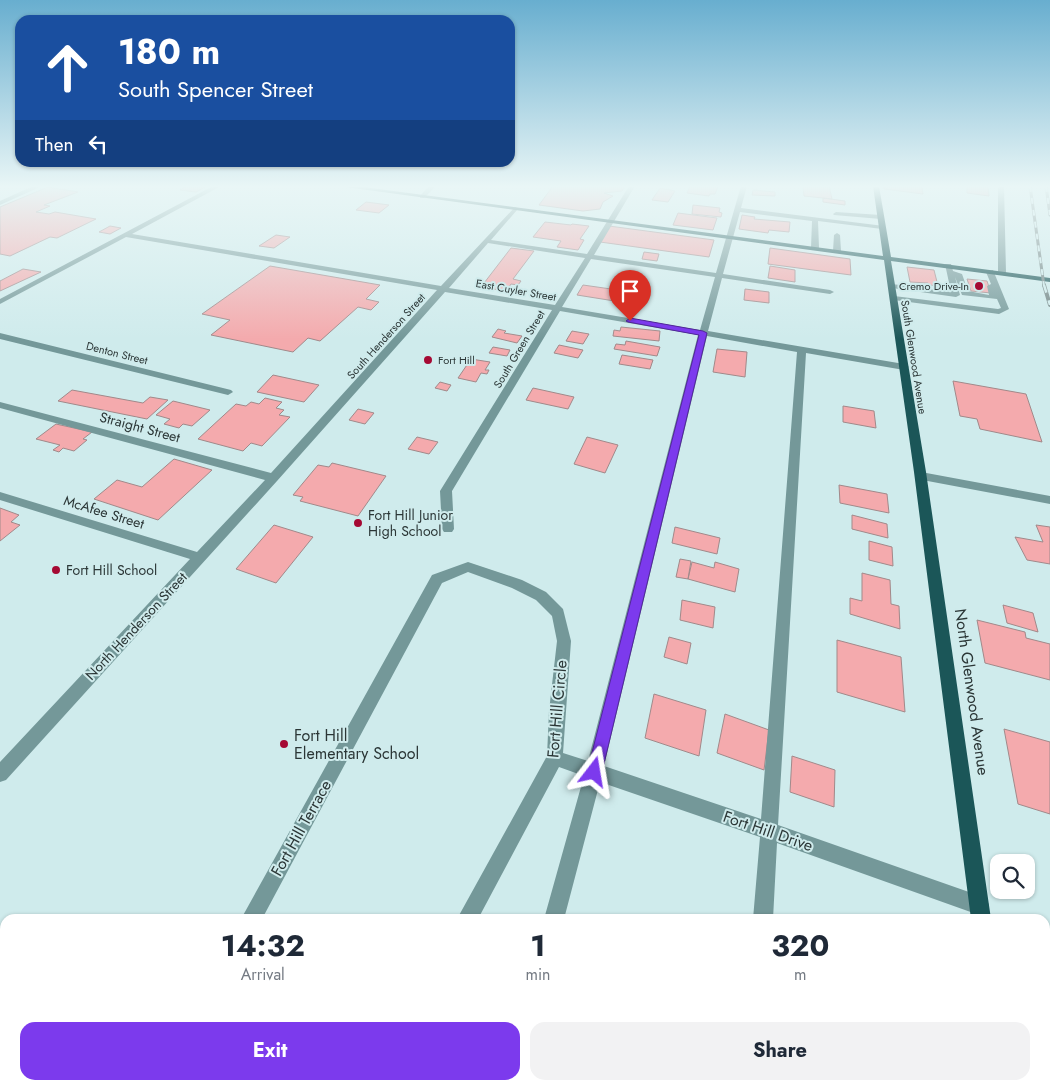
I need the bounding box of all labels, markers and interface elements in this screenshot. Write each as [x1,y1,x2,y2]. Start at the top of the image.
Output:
text: 180 m [118,27,220,77]
icon: ahead [35,35,100,100]
text: South Spencer Street [118,73,313,105]
icon: left [84,130,112,158]
text: Then [35,131,74,158]
pin [609,270,651,321]
street label: East Cuyler Street [475,275,558,305]
icon: arrive [616,277,644,305]
place label: Cremo Drive-In [899,278,969,294]
marker: Cremo Drive-In [973,280,985,292]
street label: South Henderson Street [343,289,429,382]
street label: South Glenwood Avenue [897,299,931,415]
street label: South Green Street [489,307,549,391]
street label: Denton Street [85,338,150,368]
place label: Fort Hill [438,352,475,368]
marker: Fort Hill [422,354,434,366]
street label: Straight Street [98,407,183,447]
street label: McAfee Street [61,490,147,534]
place label: Fort Hill Junior High School [368,505,453,541]
marker: Fort Hill Junior High School [352,517,364,529]
place label: Fort Hill School [66,560,157,580]
marker: Fort Hill School [50,564,62,576]
street label: North Henderson Street [81,567,192,684]
street label: North Glenwood Avenue [949,607,995,777]
street label: Fort Hill Circle [541,659,573,759]
place label: Fort Hill Elementary School [294,724,419,765]
marker: Fort Hill Elementary School [278,738,290,750]
position arrow [567,745,619,797]
street label: Fort Hill Terrace [265,776,337,880]
street label: Fort Hill Drive [720,805,816,857]
map controls [990,854,1035,899]
button: search [990,854,1035,899]
text: 14:32 [221,924,305,967]
text: 1 [530,924,546,967]
text: 320 [771,924,829,967]
text: Arrival [241,963,285,986]
text: min [525,963,551,986]
text: m [794,963,806,986]
button: Exit [20,1022,520,1080]
button: Share [530,1022,1030,1080]

